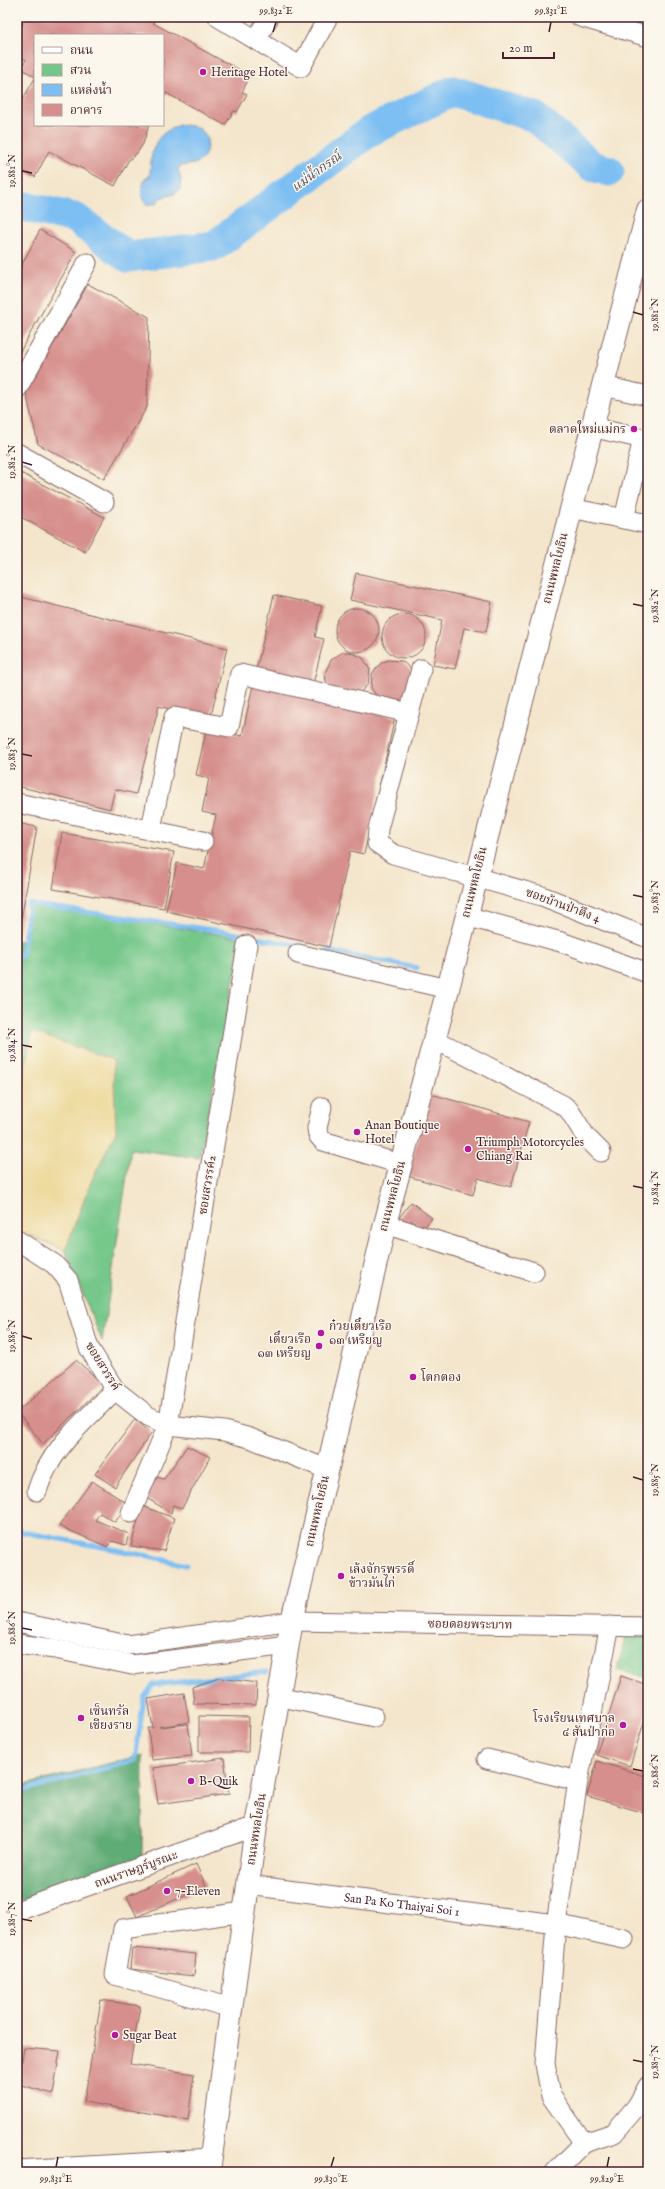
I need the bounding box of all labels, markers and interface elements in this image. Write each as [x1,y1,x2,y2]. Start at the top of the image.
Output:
text: 99.832°E [258,5,293,18]
text: 99.831°E [534,5,567,18]
legend [34,34,164,126]
scale bar [503,34,554,60]
text: 20 m [509,41,532,56]
text: ถนน [70,43,93,58]
text: สวน [70,63,92,78]
place label: Heritage Hotel [211,65,288,80]
marker: Heritage Hotel [198,67,208,77]
text: แหล่งน้ำ [70,81,112,98]
text: อาคาร [70,103,102,118]
water label: แม่น้ำกรณ์ [287,145,347,196]
text: 19.881°N [6,154,19,188]
text: 19.881°N [649,298,662,332]
place label: ตลาดใหม่แม่กร [549,420,626,437]
marker: ตลาดใหม่แม่กร [629,424,639,434]
text: 19.882°N [6,444,19,479]
street label: ถนนพหลโยธิน [537,530,572,605]
text: 19.882°N [649,588,662,623]
text: 19.883°N [6,737,19,771]
street label: ถนนพหลโยธิน [456,844,491,919]
text: 19.883°N [649,880,662,914]
street label: ซอยบ้านป่าตึง 4 [523,885,602,926]
text: 19.884°N [6,1027,19,1062]
place label: Anan Boutique Hotel [364,1118,440,1147]
marker: Anan Boutique Hotel [352,1127,362,1137]
place label: Triumph Motorcycles Chiang Rai [476,1135,584,1164]
marker: Triumph Motorcycles Chiang Rai [463,1144,473,1154]
street label: ซอยสวรรค์2 [195,1154,220,1216]
street label: ถนนพหลโยธิน [374,1158,409,1233]
text: 19.884°N [649,1170,662,1205]
place label: ก๋วยเตี๋ยวเรือ ๑๓ เหรียญ [329,1317,392,1348]
text: 19.885°N [6,1319,19,1353]
marker: ก๋วยเตี๋ยวเรือ ๑๓ เหรียญ [316,1328,326,1338]
place label: เตี๋ยวเรือ ๑๓ เหรียญ [257,1330,311,1361]
street label: ซอยสวรรค์ [82,1339,123,1393]
marker: เตี๋ยวเรือ ๑๓ เหรียญ [314,1341,324,1351]
place label: โตกตอง [420,1368,461,1385]
marker: โตกตอง [408,1372,418,1382]
text: 19.885°N [649,1463,662,1497]
street label: ถนนพหลโยธิน [300,1473,333,1548]
place label: เล้งจักรพรรดิ์ ข้าวมันไก่ [349,1560,416,1591]
marker: เล้งจักรพรรดิ์ ข้าวมันไก่ [336,1571,346,1581]
text: 19.886°N [6,1611,19,1645]
street label: ซอยดอยพระบาท [427,1616,513,1633]
place label: เซ็นทรัล เชียงราย [89,1703,132,1733]
place label: โรงเรียนเทศบาล ๔ สันป่าก่อ [532,1709,615,1740]
marker: เซ็นทรัล เชียงราย [76,1713,86,1723]
marker: โรงเรียนเทศบาล ๔ สันป่าก่อ [618,1720,628,1730]
text: 19.886°N [649,1754,662,1788]
place label: B-Quik [199,1774,239,1789]
marker: B-Quik [186,1776,196,1786]
street label: ถนนพหลโยธิน [241,1791,270,1866]
street label: ถนนราษฎร์บูรณะ [93,1847,180,1891]
place label: 7-Eleven [175,1884,221,1899]
marker: 7-Eleven [162,1886,172,1896]
street label: San Pa Ko Thaiyai Soi 1 [343,1890,460,1920]
text: 19.887°N [6,1901,19,1936]
place label: Sugar Beat [123,2028,177,2043]
marker: Sugar Beat [110,2030,120,2040]
text: 19.887°N [649,2044,662,2079]
text: 99.831°E [39,2173,72,2186]
text: 99.830°E [313,2173,348,2186]
text: 99.829°E [589,2173,624,2186]

